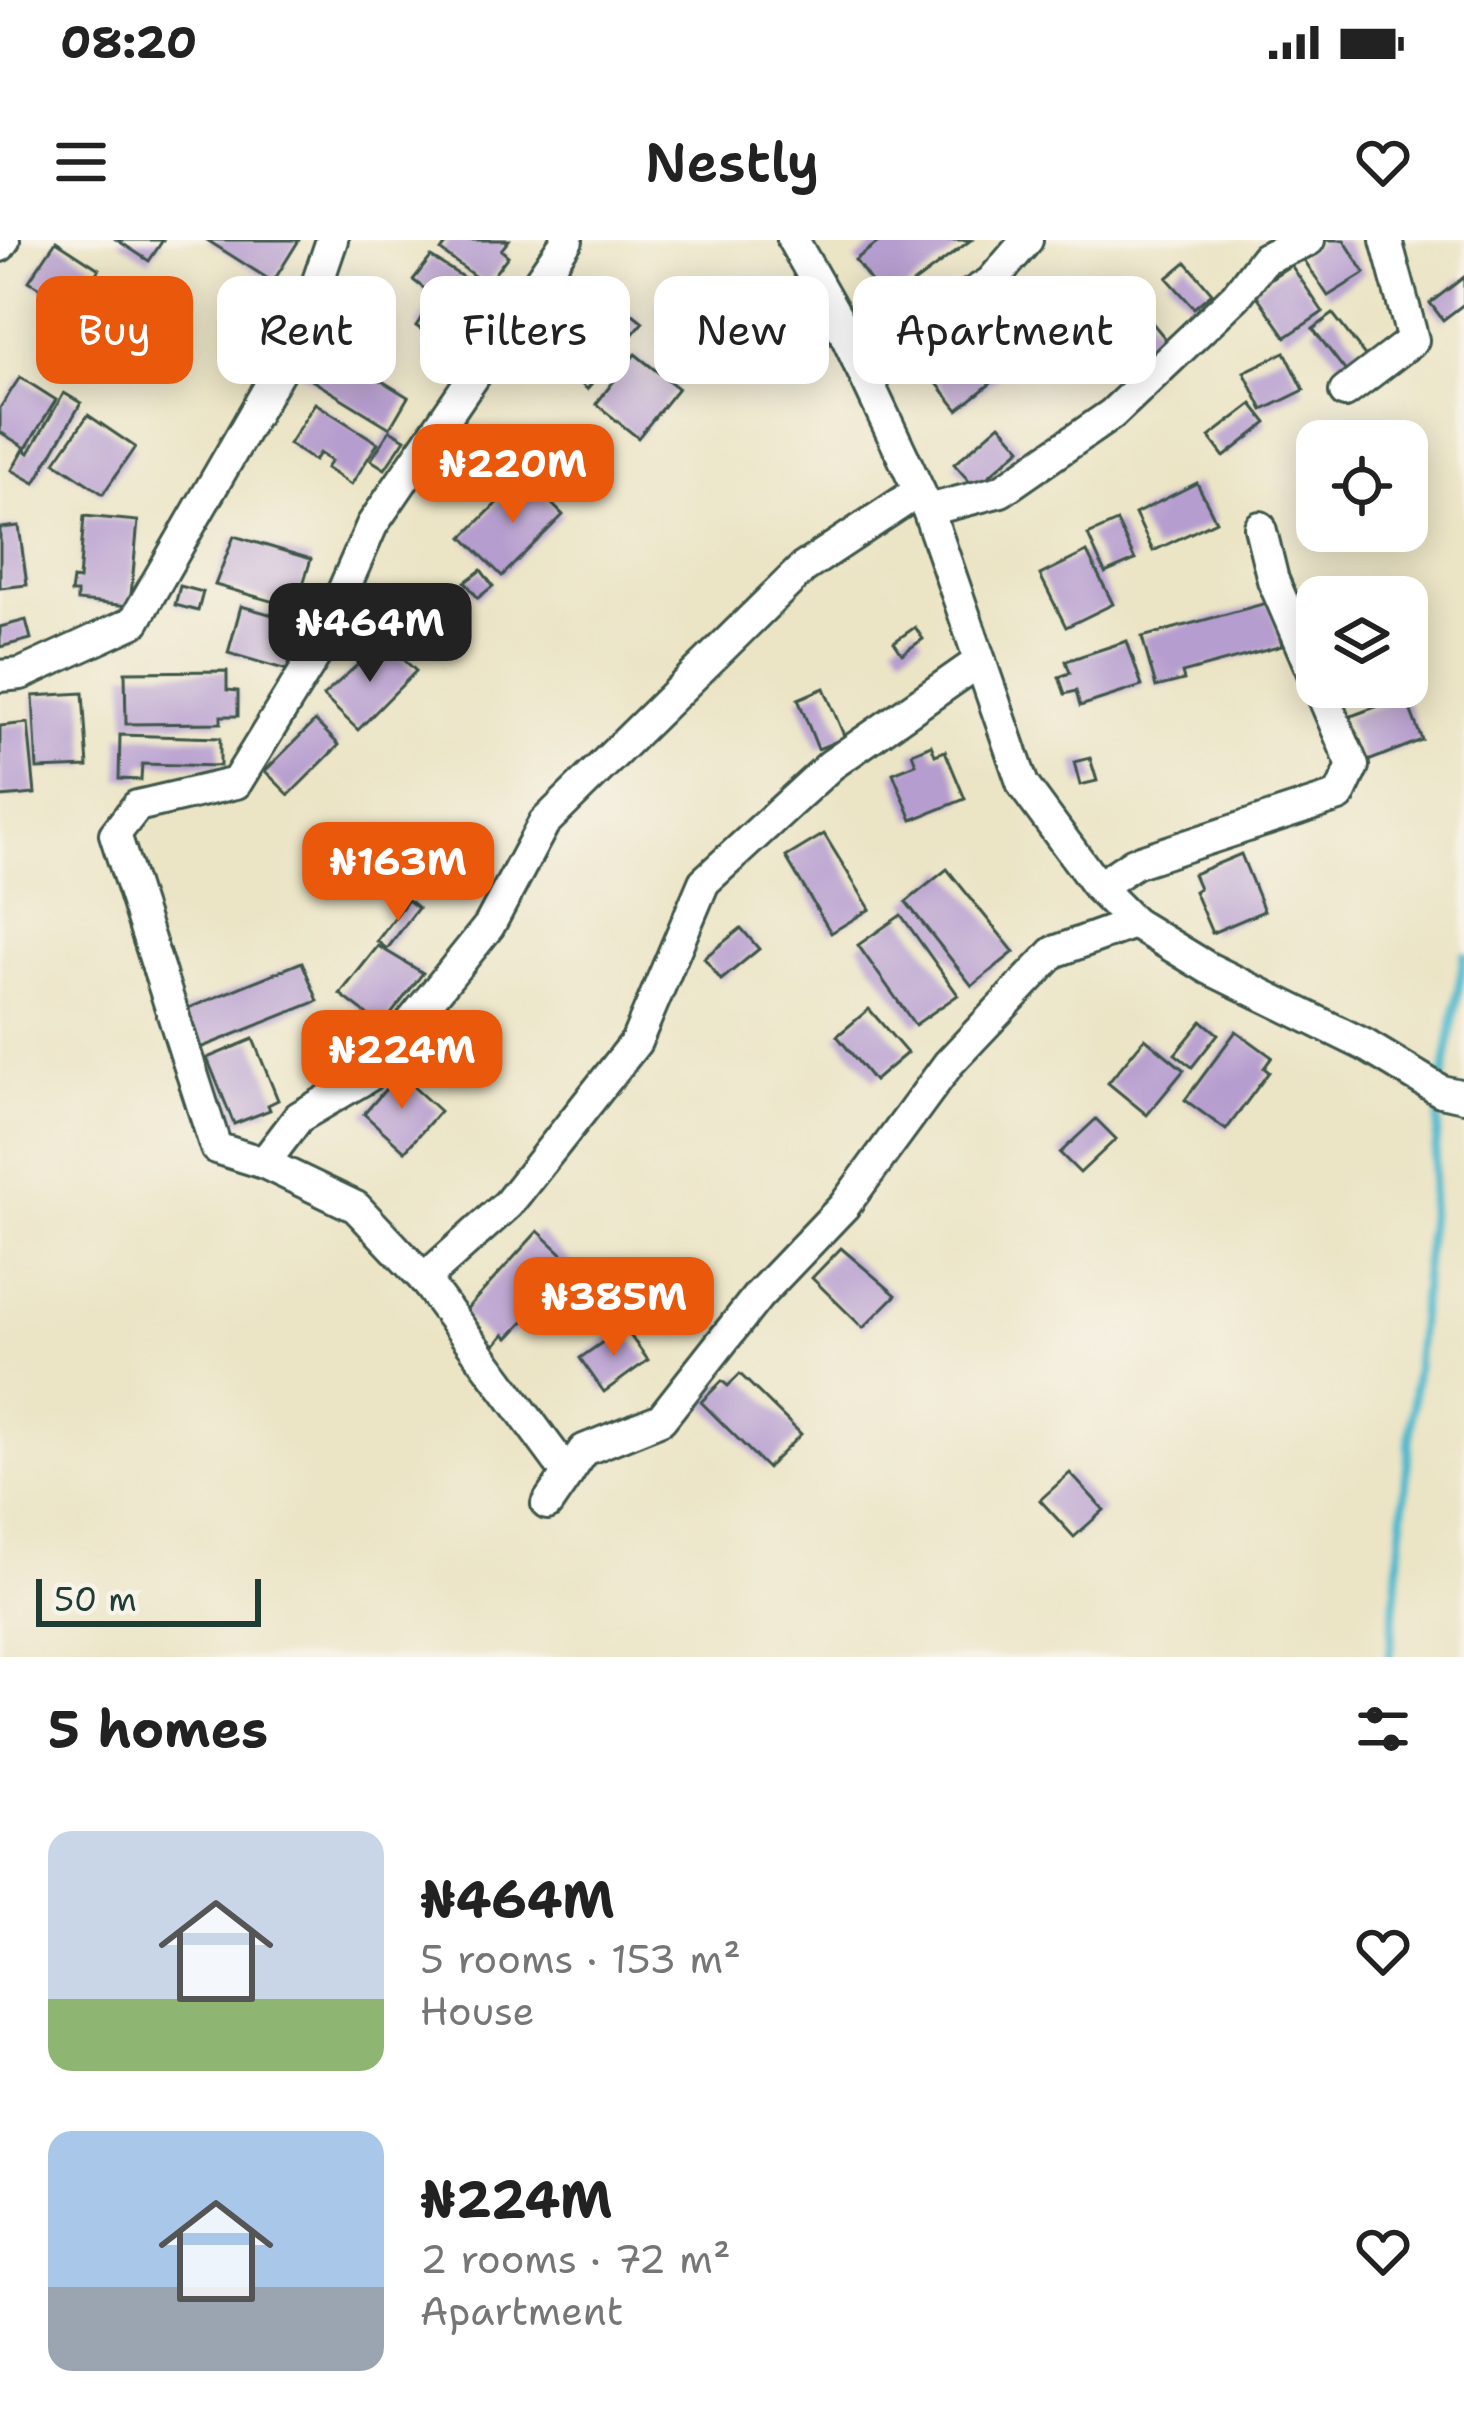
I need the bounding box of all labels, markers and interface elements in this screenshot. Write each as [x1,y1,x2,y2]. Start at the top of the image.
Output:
text: 08:20 [60,12,197,72]
text: Nestly [645,126,819,198]
icon: menu [48,129,114,195]
icon: heart [1350,129,1416,195]
chip: Buy [36,276,193,384]
chip: Rent [217,276,396,384]
chip: Filters [420,276,630,384]
chip: New [654,276,829,384]
chip: Apartment [853,276,1156,384]
map controls [1296,420,1428,708]
button: locate [1296,420,1428,552]
pin: ₦220M [429,424,597,526]
text: ₦220M [439,437,587,489]
button: layers [1296,576,1428,708]
pin: ₦464M [286,583,454,685]
text: ₦464M [296,596,444,648]
pin: ₦163M [314,822,482,924]
text: ₦163M [329,835,467,887]
pin: ₦224M [318,1010,486,1112]
text: ₦224M [328,1023,476,1075]
pin: ₦385M [530,1257,698,1359]
text: ₦385M [541,1270,687,1322]
scale bar [36,1573,261,1626]
text: 50 m [54,1577,137,1622]
text: 5 homes [48,1695,268,1763]
icon: filters [1350,1696,1416,1762]
text: ₦464M [420,1865,615,1933]
icon: home [144,1879,288,2023]
icon: heart [1350,1918,1416,1984]
text: 5 rooms · 153 m² [420,1933,741,1985]
text: House [420,1985,535,2037]
text: ₦224M [420,2165,612,2233]
icon: home [144,2179,288,2323]
icon: heart [1350,2218,1416,2284]
text: 2 rooms · 72 m² [420,2233,731,2285]
text: Apartment [420,2285,623,2337]

